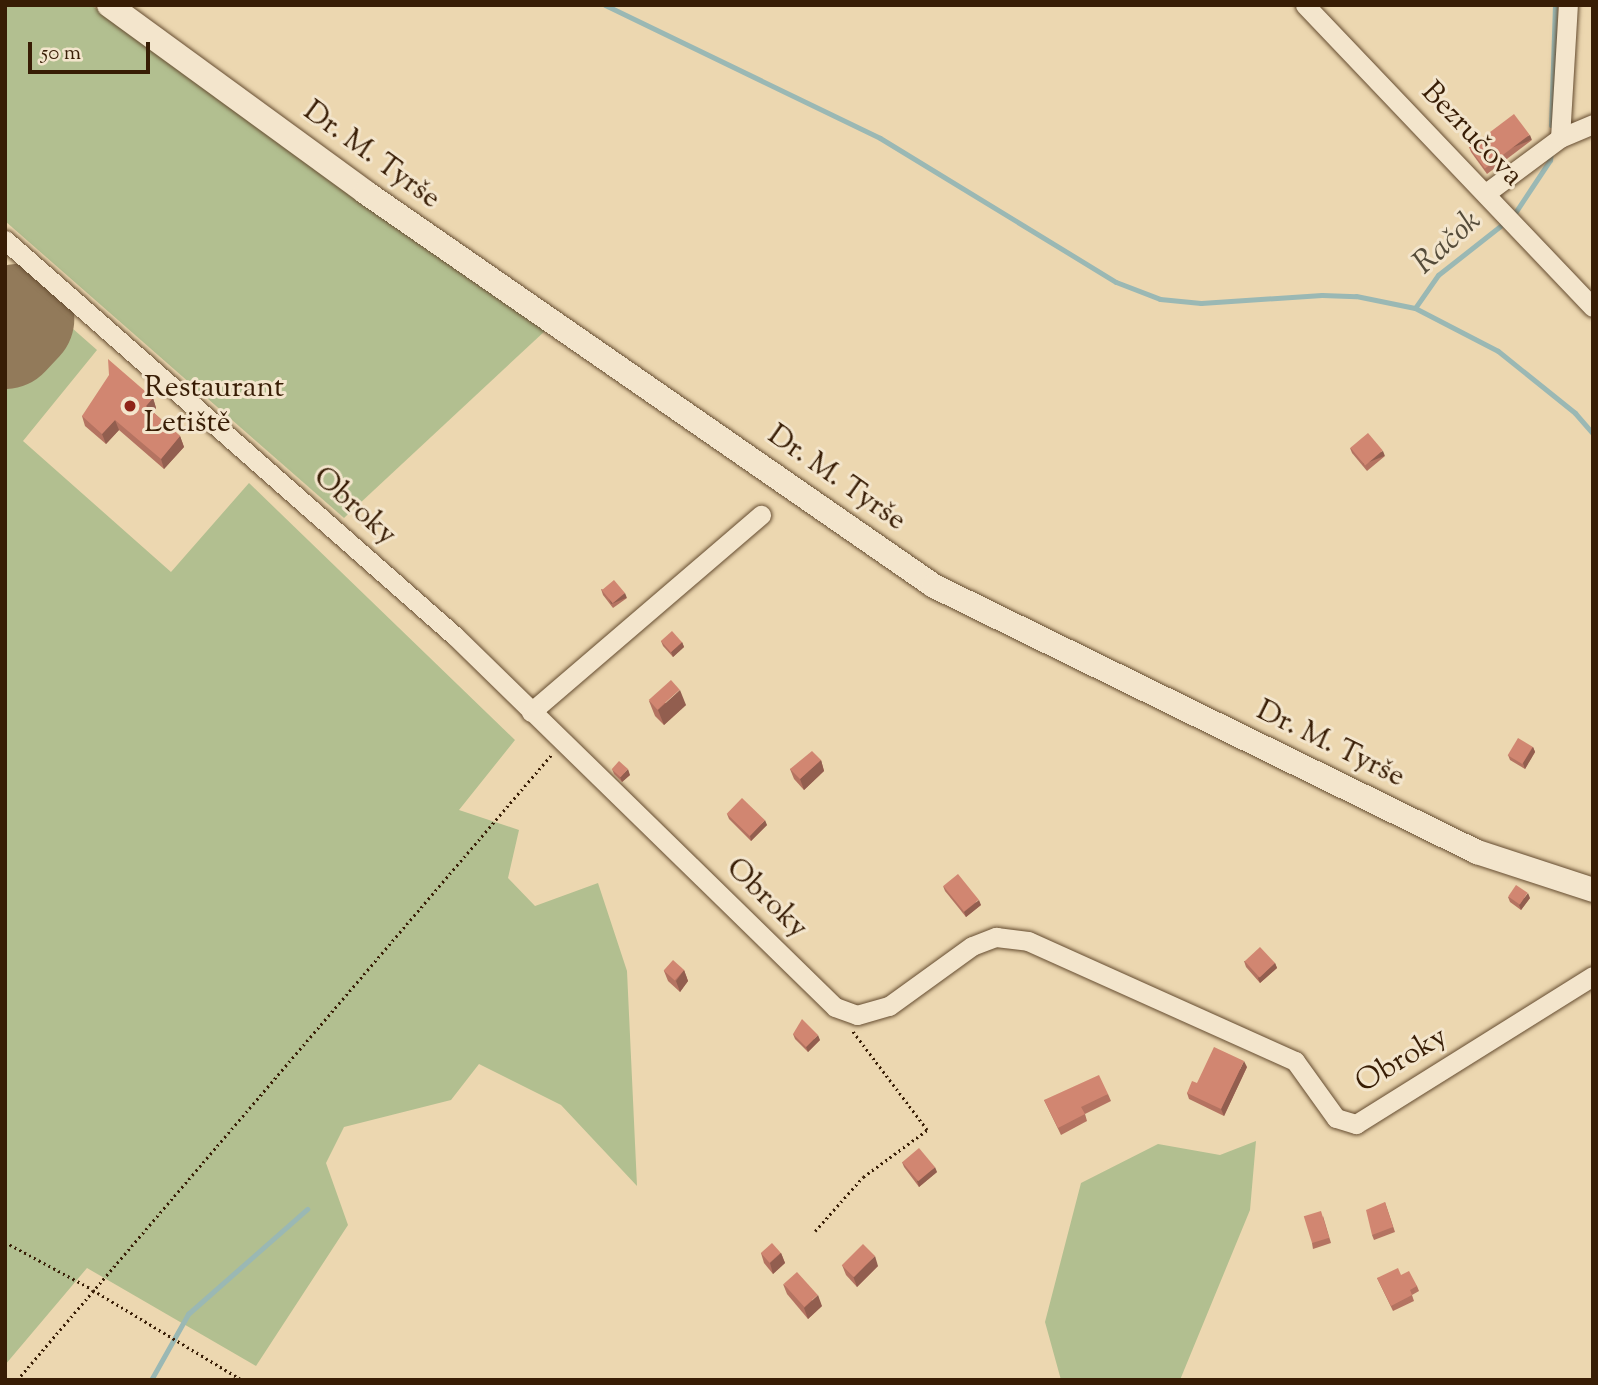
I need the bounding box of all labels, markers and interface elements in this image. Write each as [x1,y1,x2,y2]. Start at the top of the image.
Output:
scale bar [32,28,154,72]
text: 50 m [41,39,81,69]
street label: Bezručova [1412,75,1530,195]
street label: Dr. M. Tyrše [295,94,447,218]
water label: Račok [1406,203,1490,283]
place label: Restaurant Letiště [144,371,284,442]
marker: Restaurant Letiště [122,398,138,414]
street label: Dr. M. Tyrše [760,418,912,540]
street label: Obroky [305,460,403,554]
street label: Dr. M. Tyrše [1250,694,1410,796]
street label: Obroky [717,851,815,947]
street label: Obroky [1350,1020,1454,1102]

